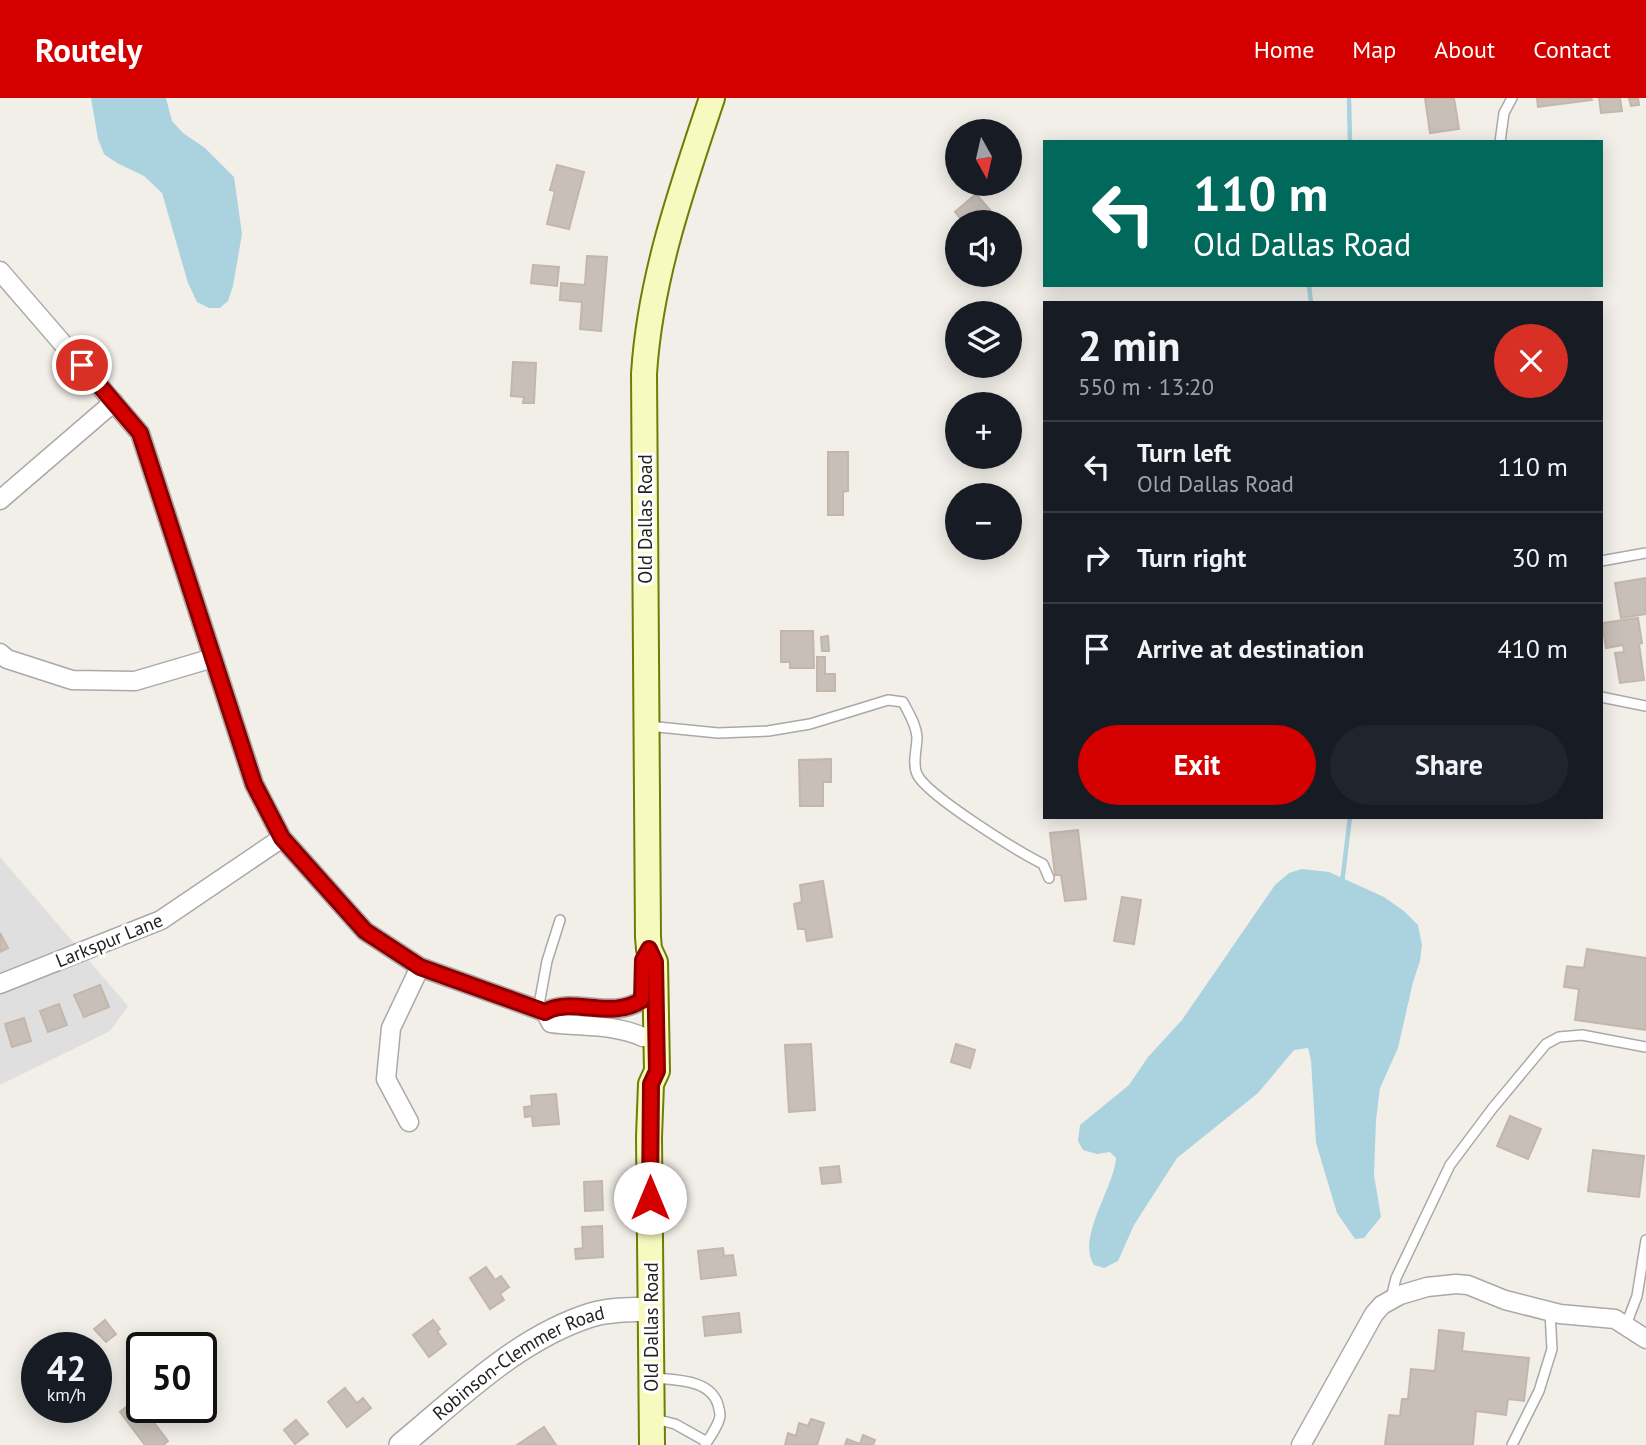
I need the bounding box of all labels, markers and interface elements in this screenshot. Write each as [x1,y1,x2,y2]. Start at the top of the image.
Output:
text: Routely [35,28,142,71]
text: Home [1254,34,1314,65]
text: Map [1352,34,1396,65]
text: About [1434,34,1495,65]
text: Contact [1533,34,1611,65]
north arrow [945,119,1022,196]
map controls [945,119,1022,560]
text: 110 m [1193,161,1328,225]
icon: left [1078,168,1169,259]
button: sound [945,210,1022,287]
text: Old Dallas Road [1193,223,1411,265]
button: layers [945,301,1022,378]
text: 2 min [1078,318,1180,373]
button: close [1494,324,1568,398]
pin [52,335,112,395]
icon: arrive [63,346,101,384]
text: 550 m · 13:20 [1078,372,1214,401]
button: + [945,392,1022,469]
text: Turn left [1137,436,1231,469]
icon: left [1078,448,1116,486]
text: 110 m [1497,450,1568,483]
street label: Old Dallas Road [633,454,657,584]
text: Old Dallas Road [1137,469,1294,498]
button: − [945,483,1022,560]
icon: right [1078,539,1116,577]
text: Turn right [1137,541,1246,574]
text: 30 m [1512,541,1568,574]
icon: arrive [1078,630,1116,668]
text: Arrive at destination [1137,632,1364,665]
text: 410 m [1497,632,1568,665]
button: Exit [1078,725,1316,805]
button: Share [1330,725,1568,805]
street label: Larkspur Lane [52,908,166,972]
position arrow [613,1161,687,1235]
street label: Old Dallas Road [639,1262,663,1392]
street label: Robinson-Clemmer Road [427,1300,606,1425]
speed limit sign: 50 [126,1332,217,1423]
text: 42 [47,1345,86,1391]
text: km/h [47,1383,86,1406]

